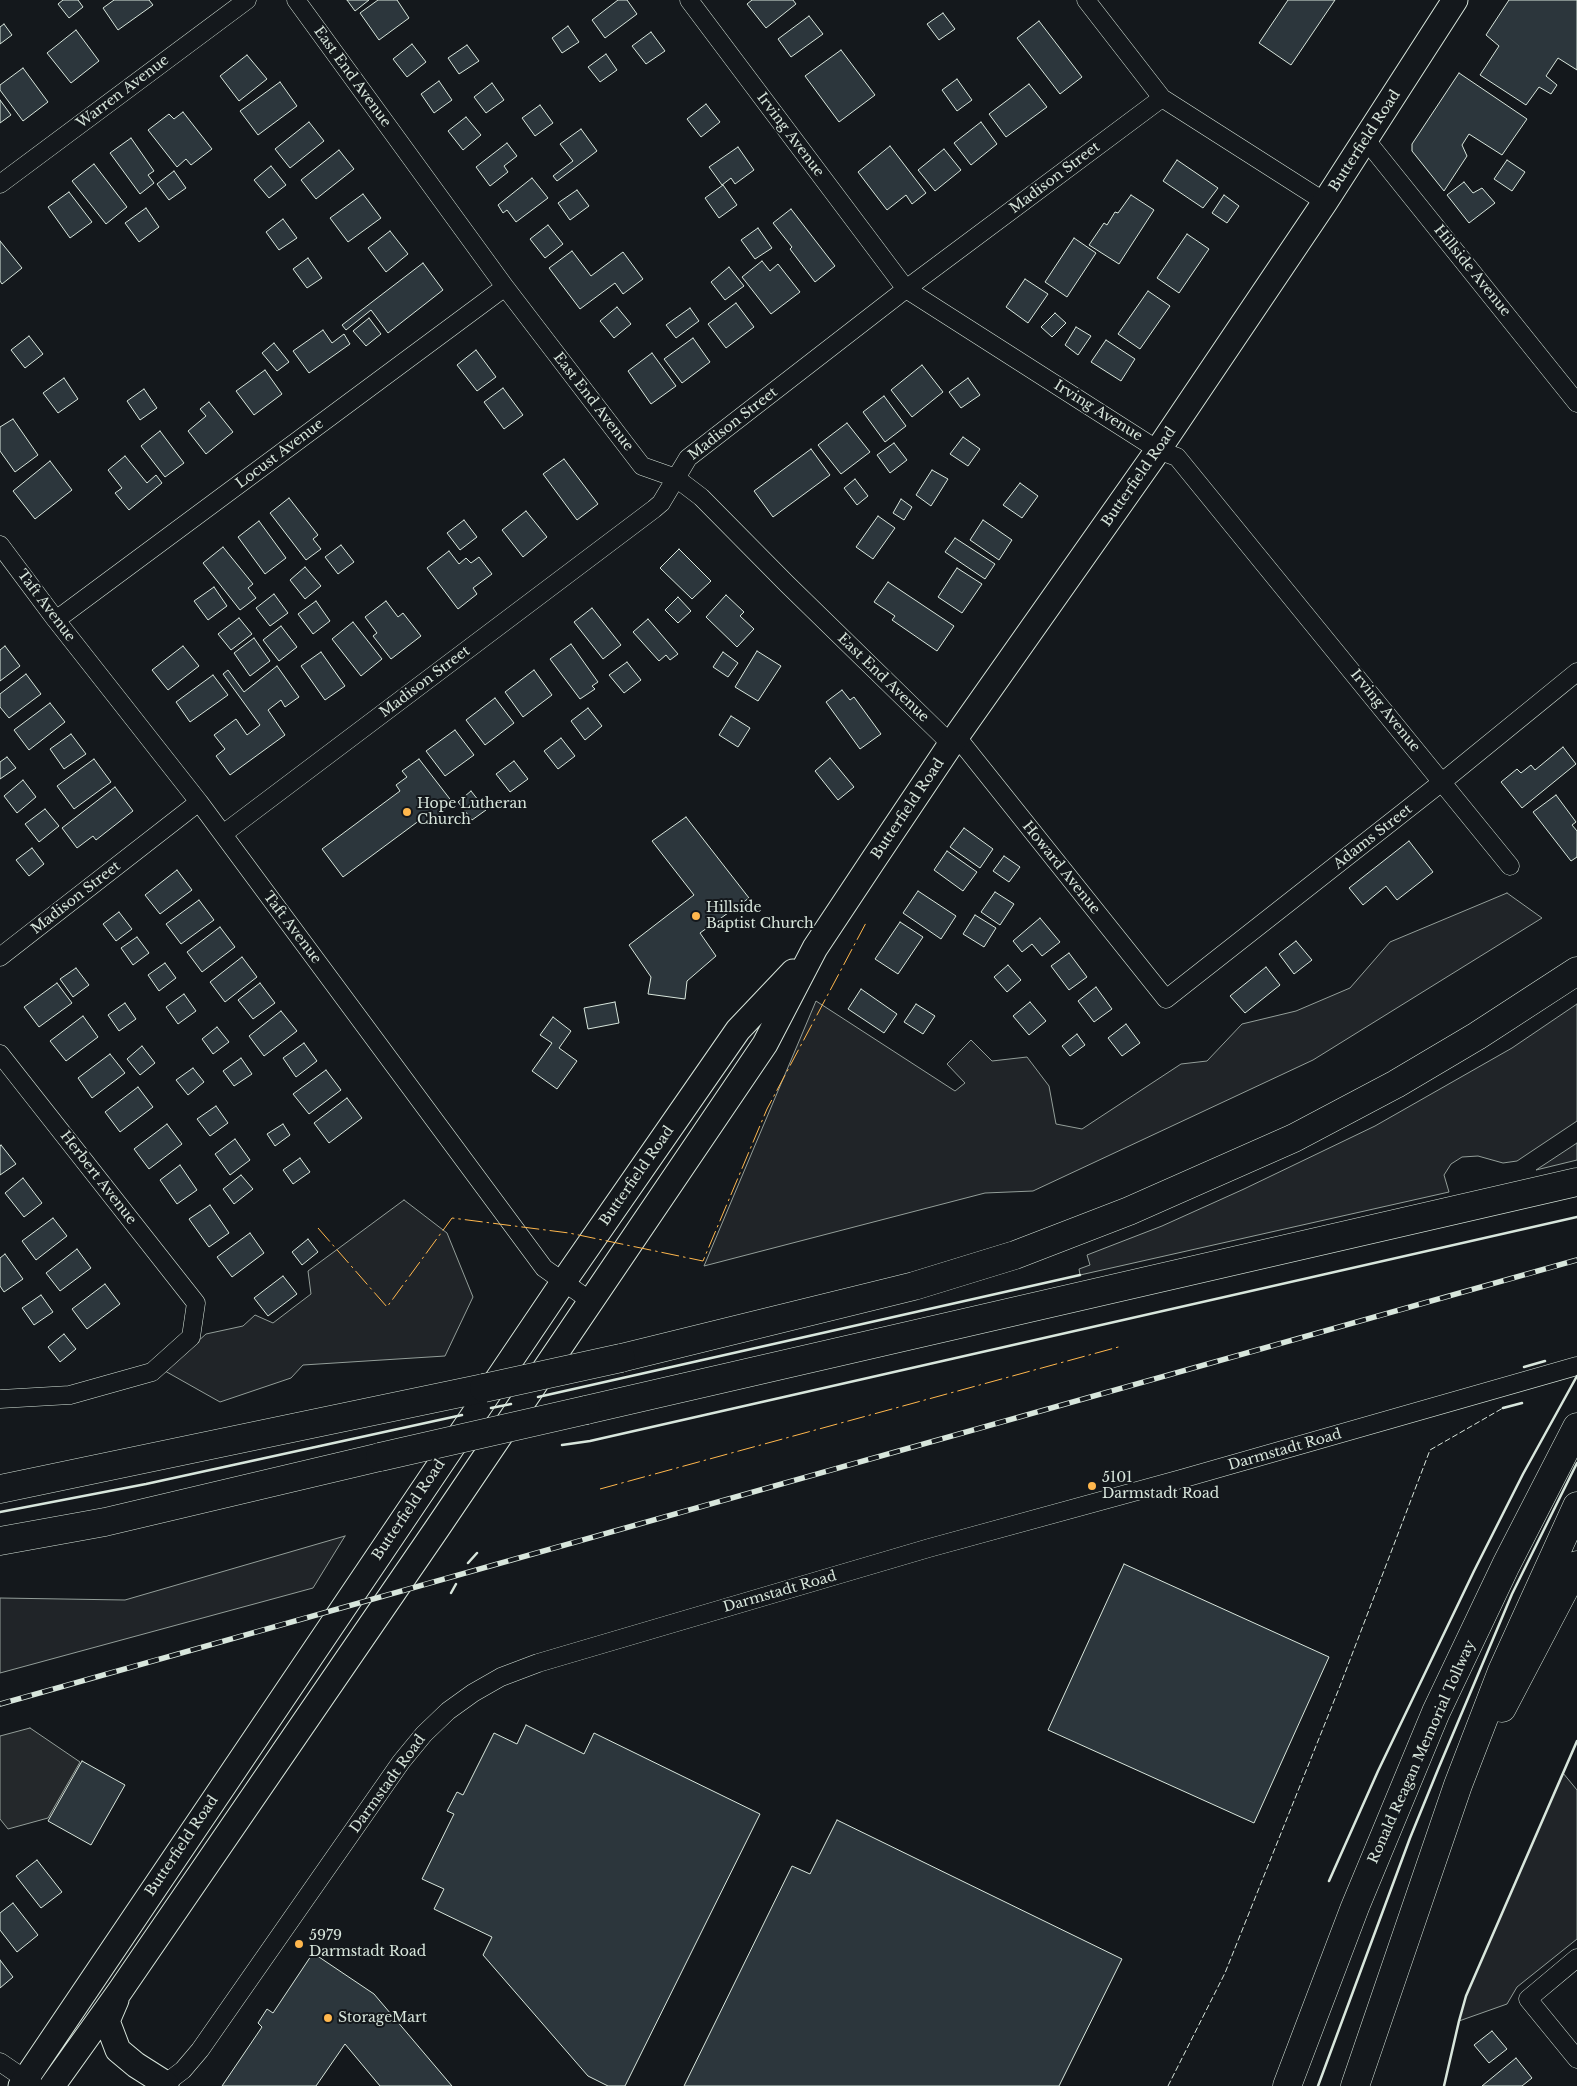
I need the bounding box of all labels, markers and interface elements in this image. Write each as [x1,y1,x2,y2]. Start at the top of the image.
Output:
street label: East End Avenue [310,23,394,131]
street label: Warren Avenue [74,52,172,132]
street label: Butterfield Road [1326,87,1404,195]
street label: Irving Avenue [753,90,827,180]
street label: Madison Street [1007,139,1103,217]
street label: Hillside Avenue [1430,222,1514,320]
street label: East End Avenue [549,349,637,455]
street label: Irving Avenue [1051,377,1145,445]
street label: Madison Street [685,384,781,464]
street label: Locust Avenue [233,416,327,492]
street label: Butterfield Road [1098,424,1180,530]
street label: Taft Avenue [13,567,79,645]
street label: East End Avenue [834,630,932,726]
street label: Madison Street [377,643,473,721]
street label: Irving Avenue [1347,666,1423,756]
street label: Butterfield Road [868,755,948,863]
place label: Hope Lutheran Church [417,796,527,829]
street label: Adams Street [1330,801,1416,873]
marker: Hope Lutheran Church [401,806,413,818]
street label: Howard Avenue [1019,818,1103,918]
street label: Madison Street [28,858,124,938]
street label: Taft Avenue [259,889,325,967]
place label: Hillside Baptist Church [706,900,814,932]
marker: Hillside Baptist Church [690,910,702,922]
street label: Butterfield Road [596,1123,678,1229]
street label: Herbert Avenue [56,1128,140,1228]
street label: Darmstadt Road [1226,1426,1344,1474]
street label: Butterfield Road [369,1456,449,1564]
place label: 5101 Darmstadt Road [1102,1470,1219,1502]
marker: 5101 Darmstadt Road [1086,1480,1098,1492]
street label: Darmstadt Road [721,1568,839,1616]
street label: Ronald Reagan Memorial Tollway [1365,1638,1479,1866]
street label: Darmstadt Road [347,1732,429,1836]
street label: Butterfield Road [142,1792,222,1900]
place label: 5979 Darmstadt Road [309,1928,426,1960]
marker: 5979 Darmstadt Road [293,1938,305,1950]
place label: StorageMart [338,2010,427,2026]
marker: StorageMart [322,2012,334,2024]

